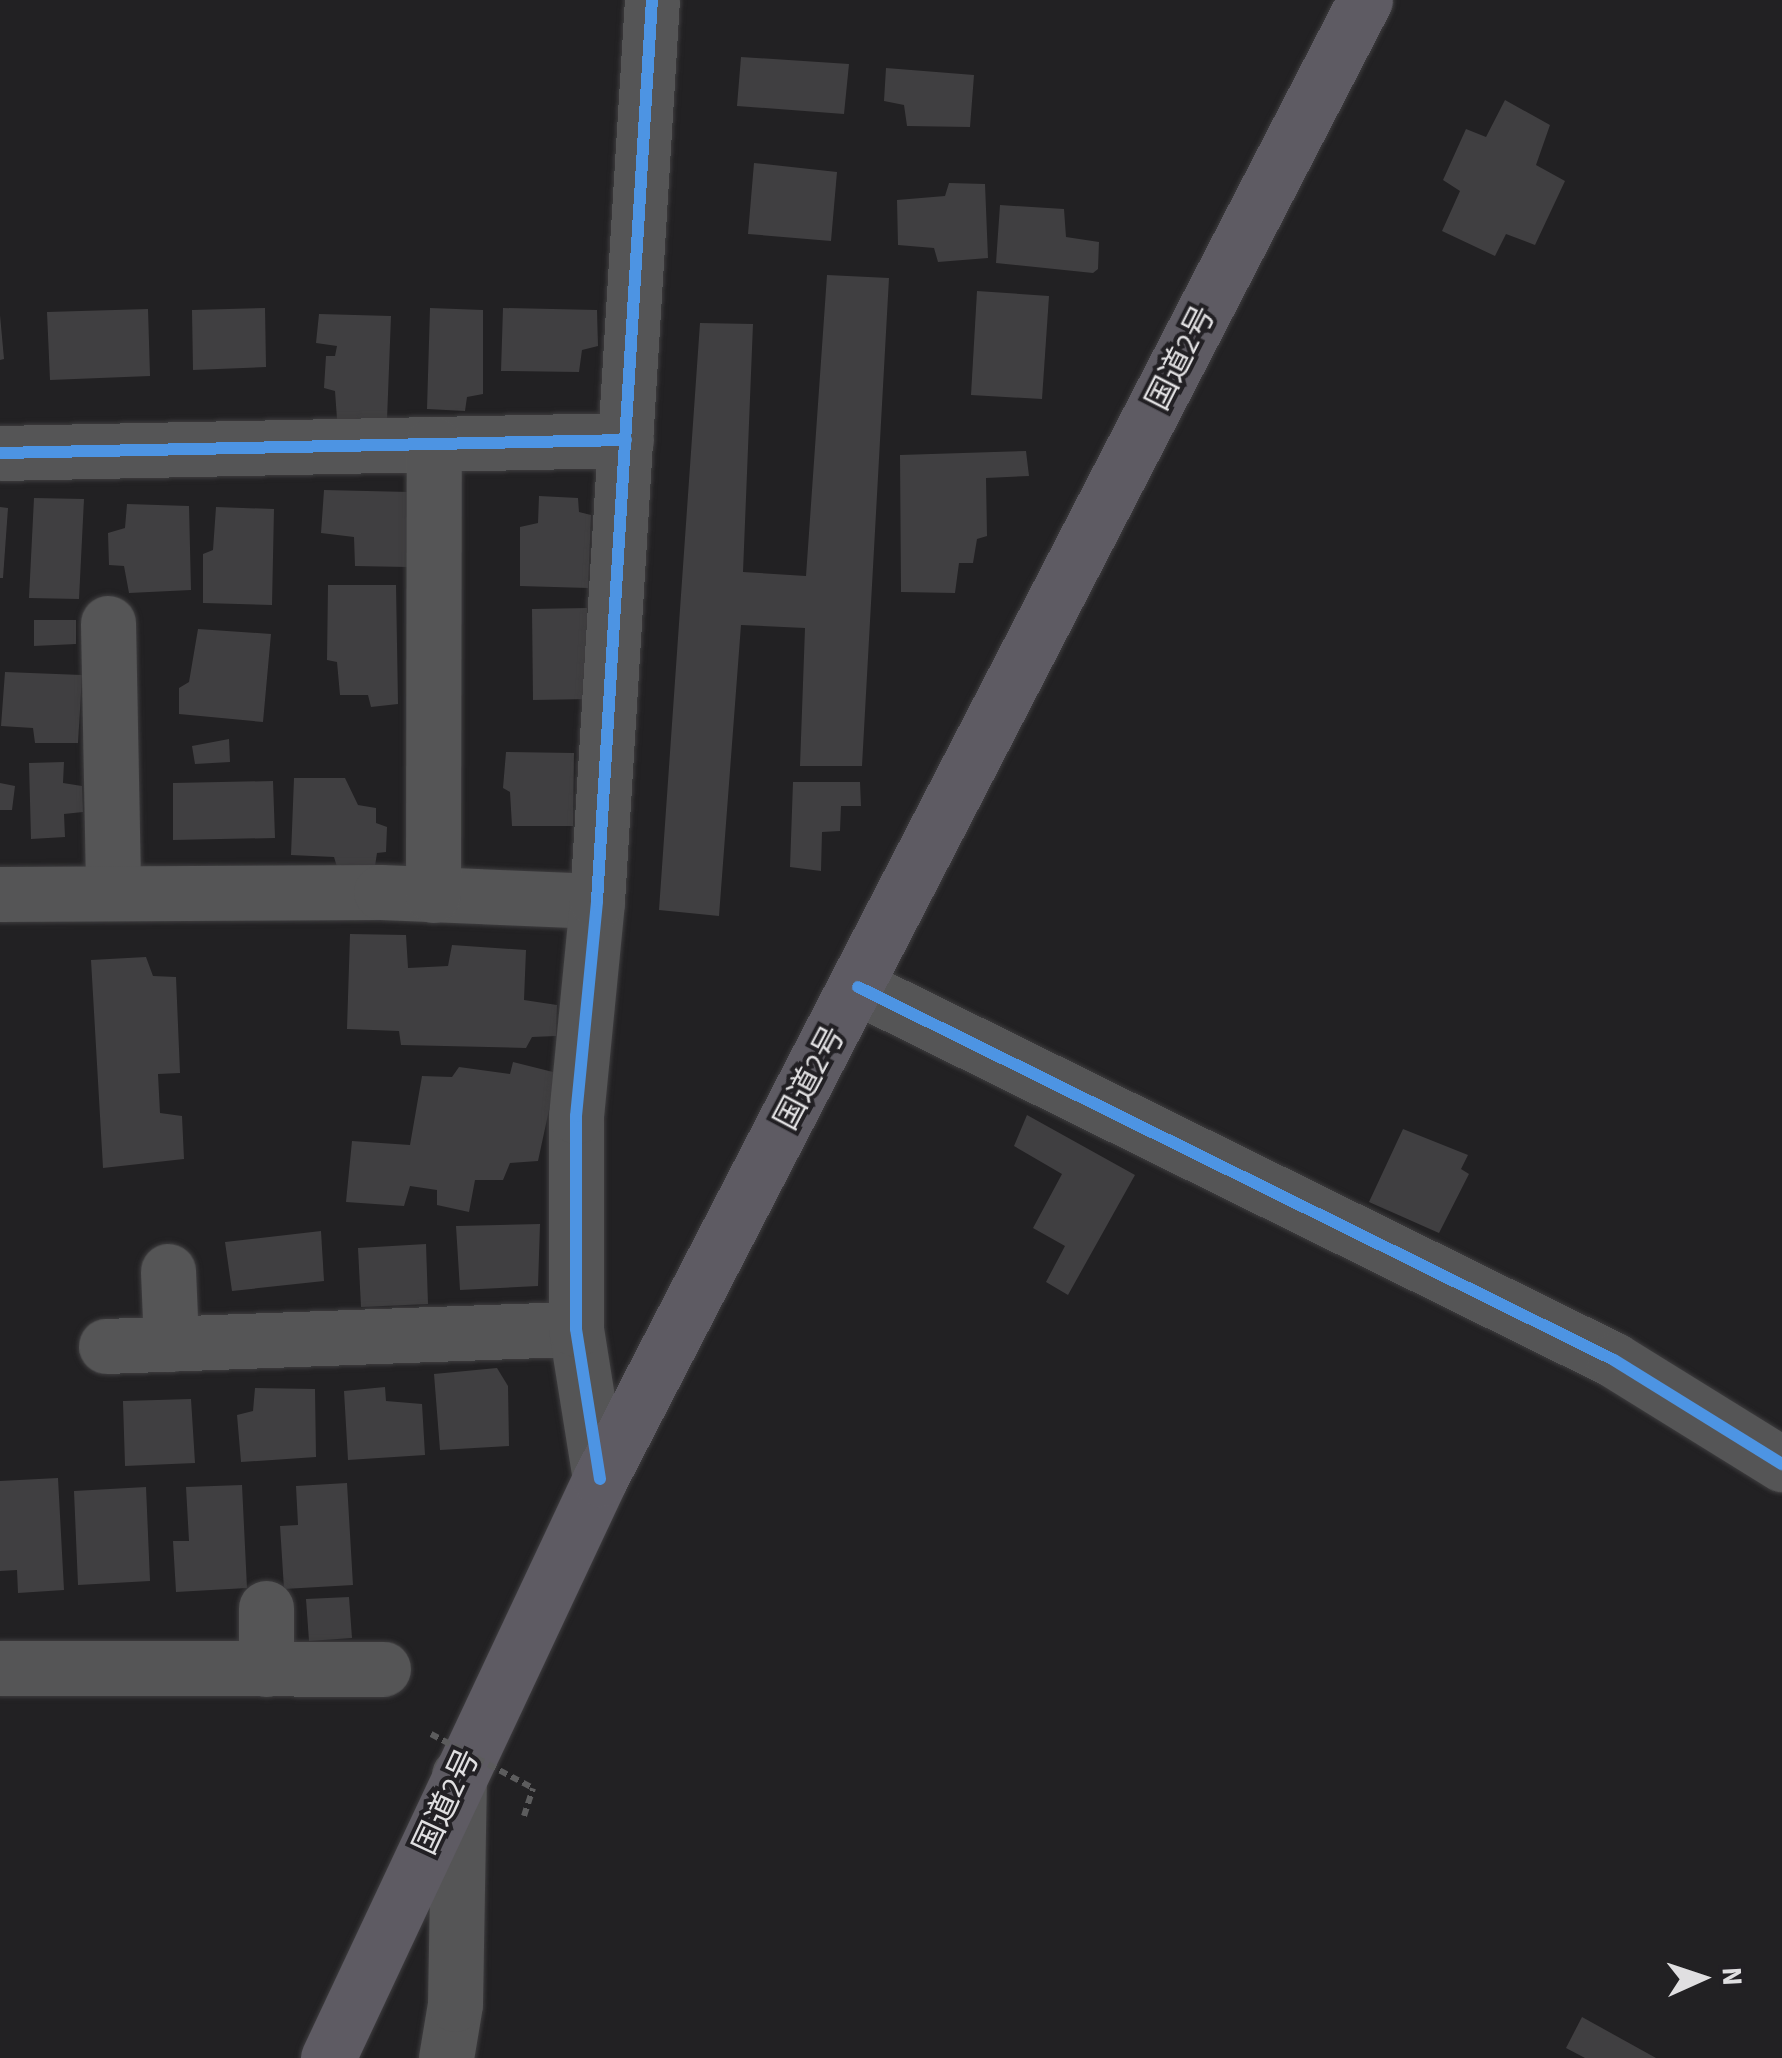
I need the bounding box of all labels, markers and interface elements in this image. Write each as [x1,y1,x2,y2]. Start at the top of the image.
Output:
street label: 国道2号 [1138,299,1224,417]
street label: 国道2号 [767,1020,853,1136]
street label: 国道2号 [406,1743,488,1861]
north arrow [1652,1928,1752,2028]
text: N [1711,1966,1752,1987]

